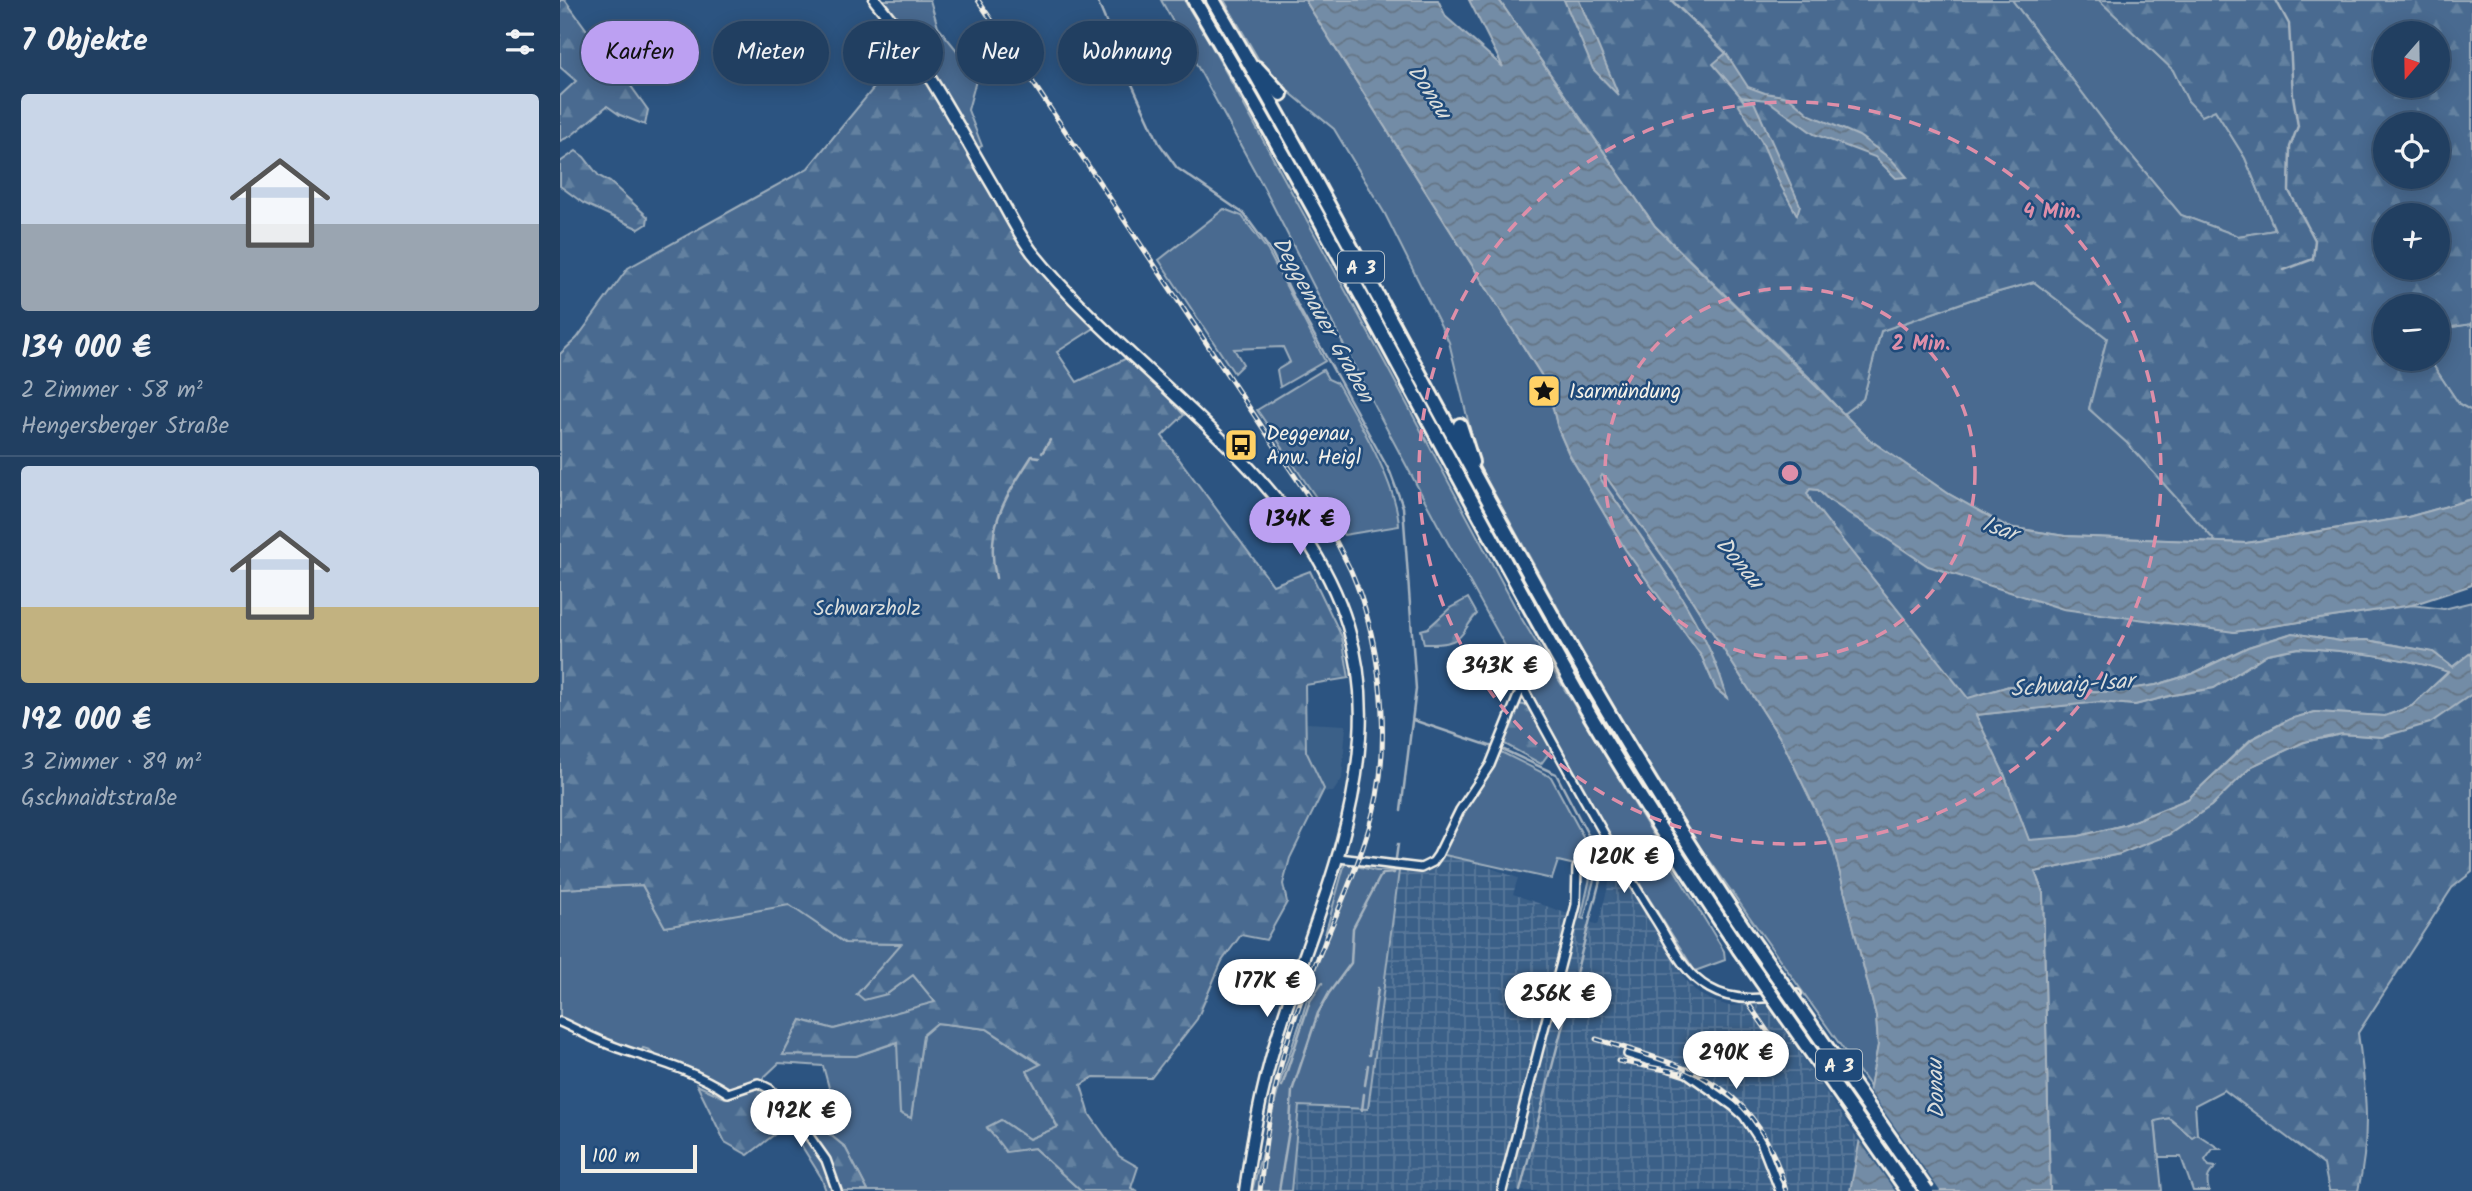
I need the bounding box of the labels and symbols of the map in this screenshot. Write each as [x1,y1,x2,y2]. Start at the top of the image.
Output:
north arrow [2373,21,2450,98]
water label: Donau [1397,57,1461,129]
text: 4 Min. [2023,196,2081,229]
water label: Deggenauer Graben [1261,230,1384,411]
road number: A 3 [1338,252,1384,282]
text: 2 Min. [1892,328,1950,361]
place icon: Isarmündung [1525,372,1563,410]
place label: Isarmündung [1569,376,1681,409]
place label: Deggenau, Anw. Heigl [1266,418,1361,475]
bus stop icon: Deggenau, Anw. Heigl [1222,426,1260,464]
centre of rings [1778,461,1802,485]
pin: 134K € [1243,498,1357,557]
water label: Isar [1977,507,2026,554]
water label: Donau [1706,529,1773,600]
park label: Schwarzholz [813,593,921,626]
pin: 343K € [1443,644,1557,704]
water label: Schwaig-Isar [2009,663,2139,708]
pin: 120K € [1567,836,1681,895]
pin: 177K € [1210,960,1324,1019]
pin: 256K € [1501,972,1615,1032]
pin: 290K € [1679,1032,1793,1091]
road number: A 3 [1816,1050,1862,1080]
water label: Donau [1918,1056,1956,1119]
pin: 192K € [744,1090,858,1149]
scale bar [581,1142,696,1174]

